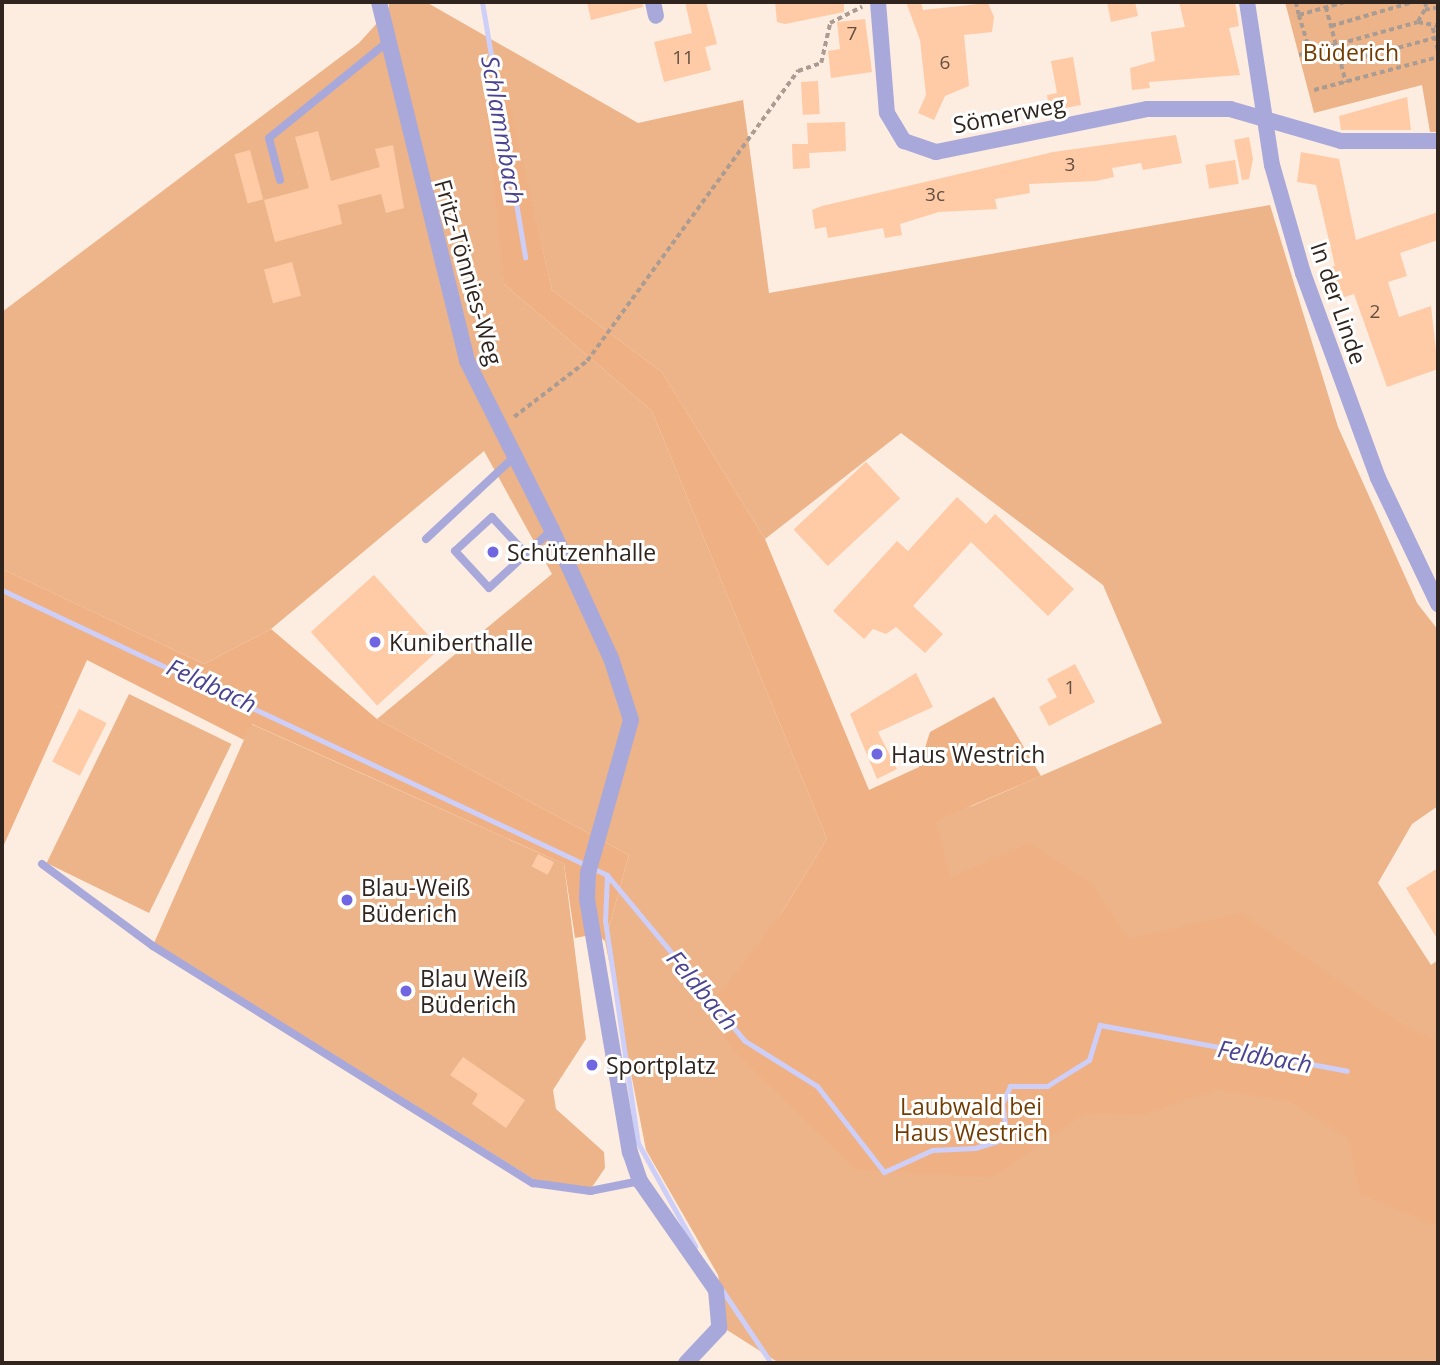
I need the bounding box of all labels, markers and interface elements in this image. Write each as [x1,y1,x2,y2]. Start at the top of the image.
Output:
house number: 7 [847,23,857,45]
park label: Büderich [1303,38,1399,66]
house number: 11 [672,47,694,69]
house number: 6 [940,52,950,74]
water label: Schlammbach [476,53,530,207]
street label: Sömerweg [951,90,1067,138]
house number: 3 [1065,154,1075,176]
street label: Fritz-Tönnies-Weg [429,176,509,368]
house number: 3c [925,184,945,206]
street label: In der Linde [1305,238,1373,368]
house number: 2 [1370,301,1380,323]
place label: Schützenhalle [507,538,656,566]
marker: Schützenhalle [485,544,501,560]
place label: Kuniberthalle [389,628,533,656]
marker: Kuniberthalle [367,634,383,650]
water label: Feldbach [163,652,261,718]
house number: 1 [1065,677,1075,699]
place label: Haus Westrich [891,740,1045,768]
marker: Haus Westrich [869,746,885,762]
place label: Blau-Weiß Büderich [361,873,470,927]
marker: Blau-Weiß Büderich [339,892,355,908]
water label: Feldbach [661,944,745,1036]
place label: Blau Weiß Büderich [420,964,528,1018]
marker: Blau Weiß Büderich [398,983,414,999]
water label: Feldbach [1215,1034,1315,1078]
place label: Sportplatz [606,1051,716,1079]
marker: Sportplatz [584,1057,600,1073]
park label: Laubwald bei Haus Westrich [894,1092,1048,1146]

